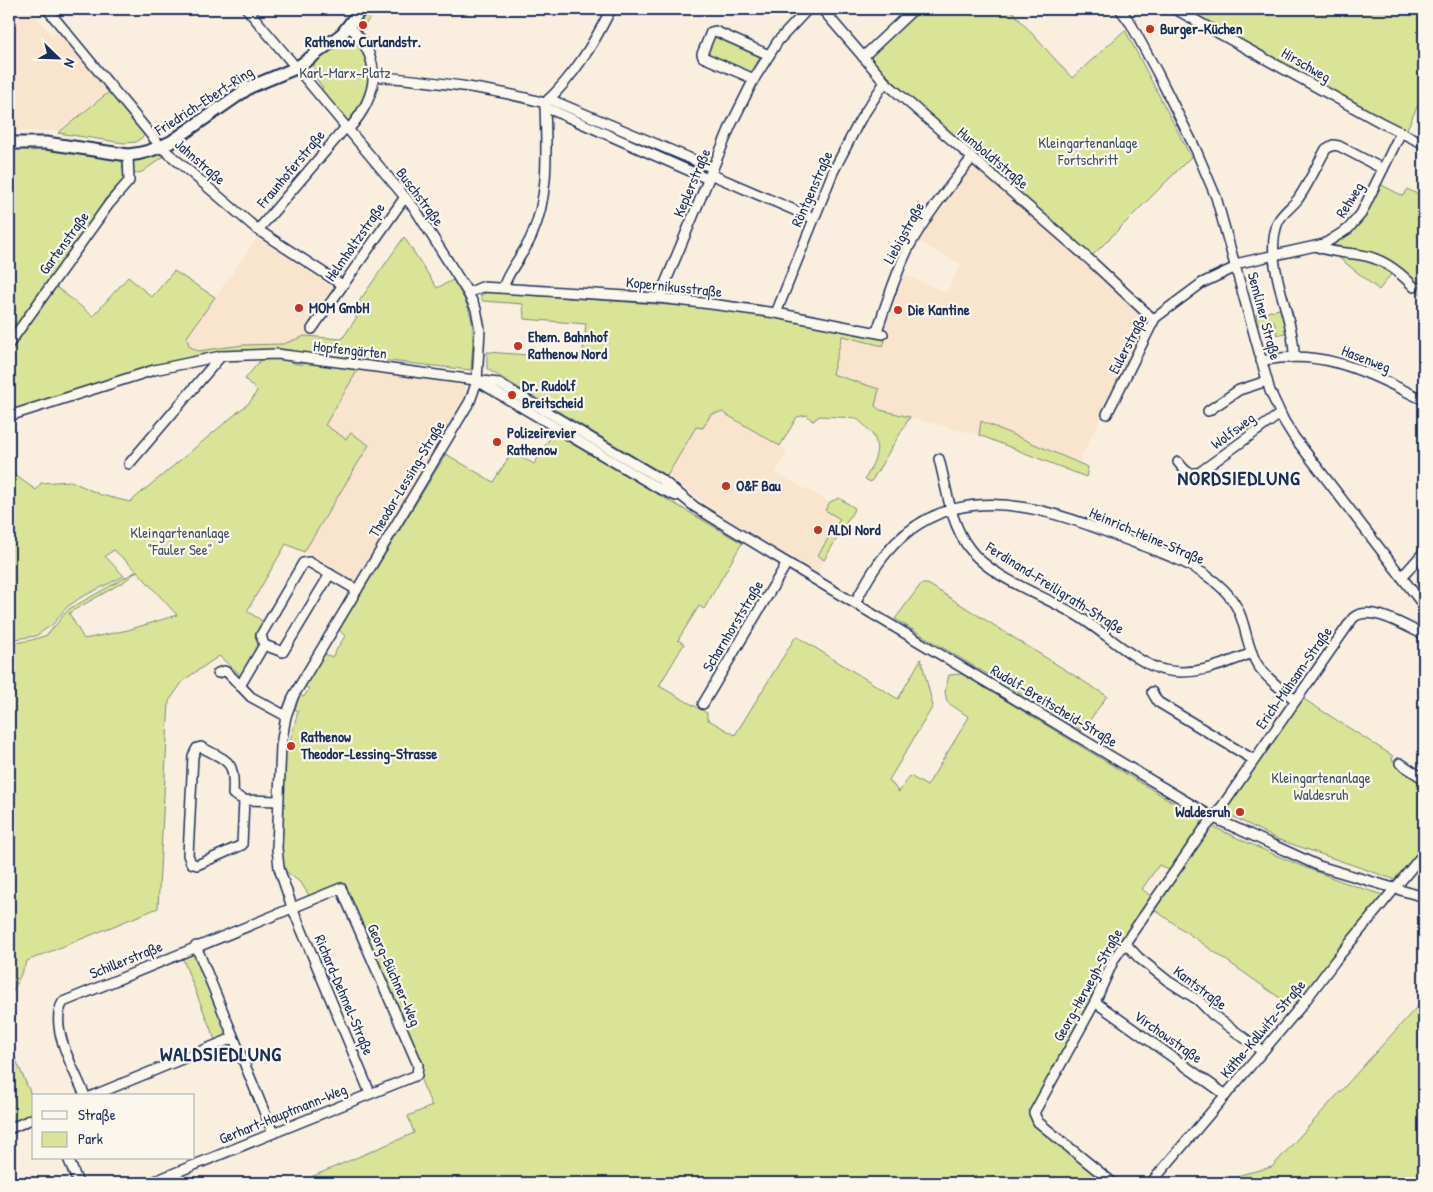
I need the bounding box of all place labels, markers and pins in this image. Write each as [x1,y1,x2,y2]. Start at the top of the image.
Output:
place label: Burger-Küchen [1160,18,1243,40]
marker: Rathenow Curlandstr. [357,19,369,31]
marker: Burger-Küchen [1144,23,1156,35]
place label: Rathenow Curlandstr. [305,31,421,52]
place label: MOM GmbH [309,297,369,318]
place label: Die Kantine [908,299,970,320]
marker: MOM GmbH [293,302,305,314]
marker: Die Kantine [892,304,904,316]
place label: Ehem. Bahnhof Rathenow Nord [528,326,609,364]
marker: Ehem. Bahnhof Rathenow Nord [512,340,524,352]
place label: Dr. Rudolf Breitscheid [522,375,583,413]
marker: Dr. Rudolf Breitscheid [506,389,518,401]
place label: Polizeirevier Rathenow [507,422,576,460]
marker: Polizeirevier Rathenow [491,436,503,448]
place label: O&F Bau [736,475,782,496]
marker: O&F Bau [720,480,732,492]
place label: ALDI Nord [828,519,881,540]
marker: ALDI Nord [812,524,824,536]
place label: Rathenow Theodor-Lessing-Strasse [300,726,437,765]
marker: Rathenow Theodor-Lessing-Strasse [285,740,297,752]
place label: Waldesruh [1175,801,1231,822]
marker: Waldesruh [1234,806,1246,818]

